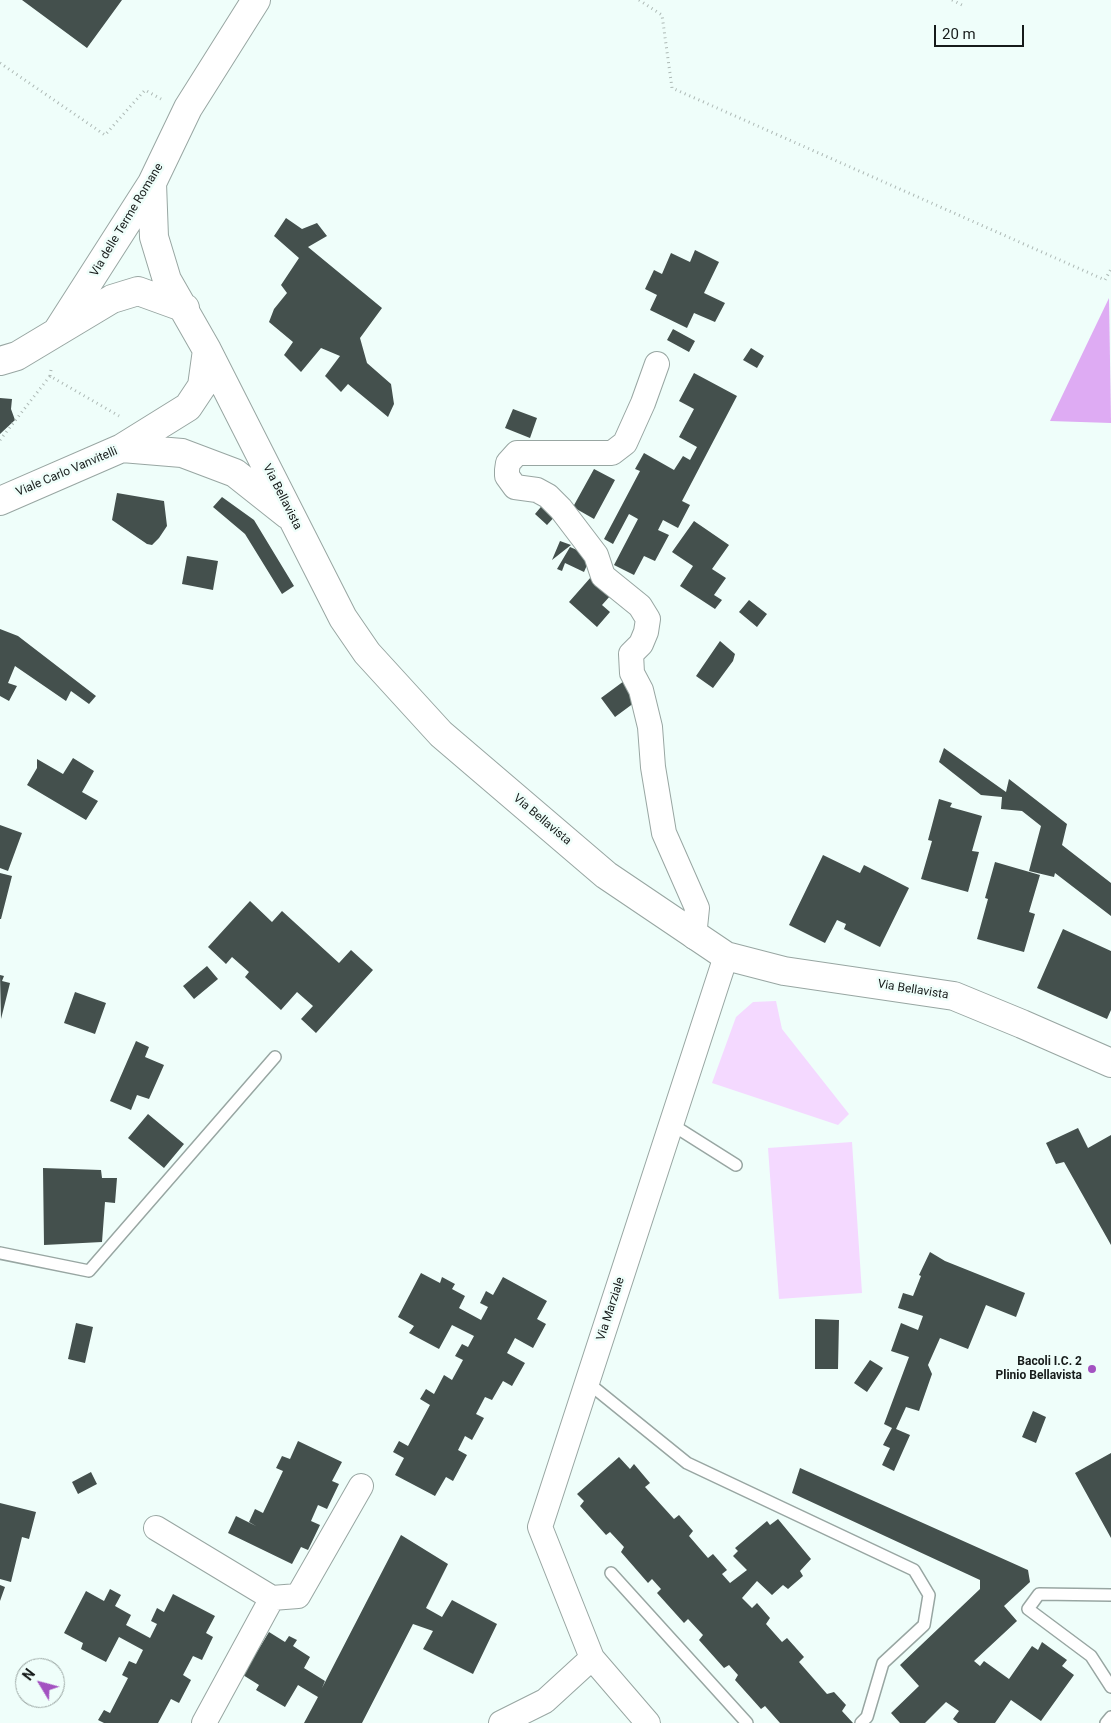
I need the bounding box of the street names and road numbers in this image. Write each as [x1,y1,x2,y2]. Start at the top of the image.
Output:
street label: Via delle Terme Romane [87,161,167,279]
street label: Viale Carlo Vanvitelli [14,444,120,500]
street label: Via Bellavista [259,462,305,532]
street label: Via Bellavista [510,791,574,849]
street label: Via Bellavista [877,977,949,1003]
street label: Via Marziale [594,1275,628,1343]

